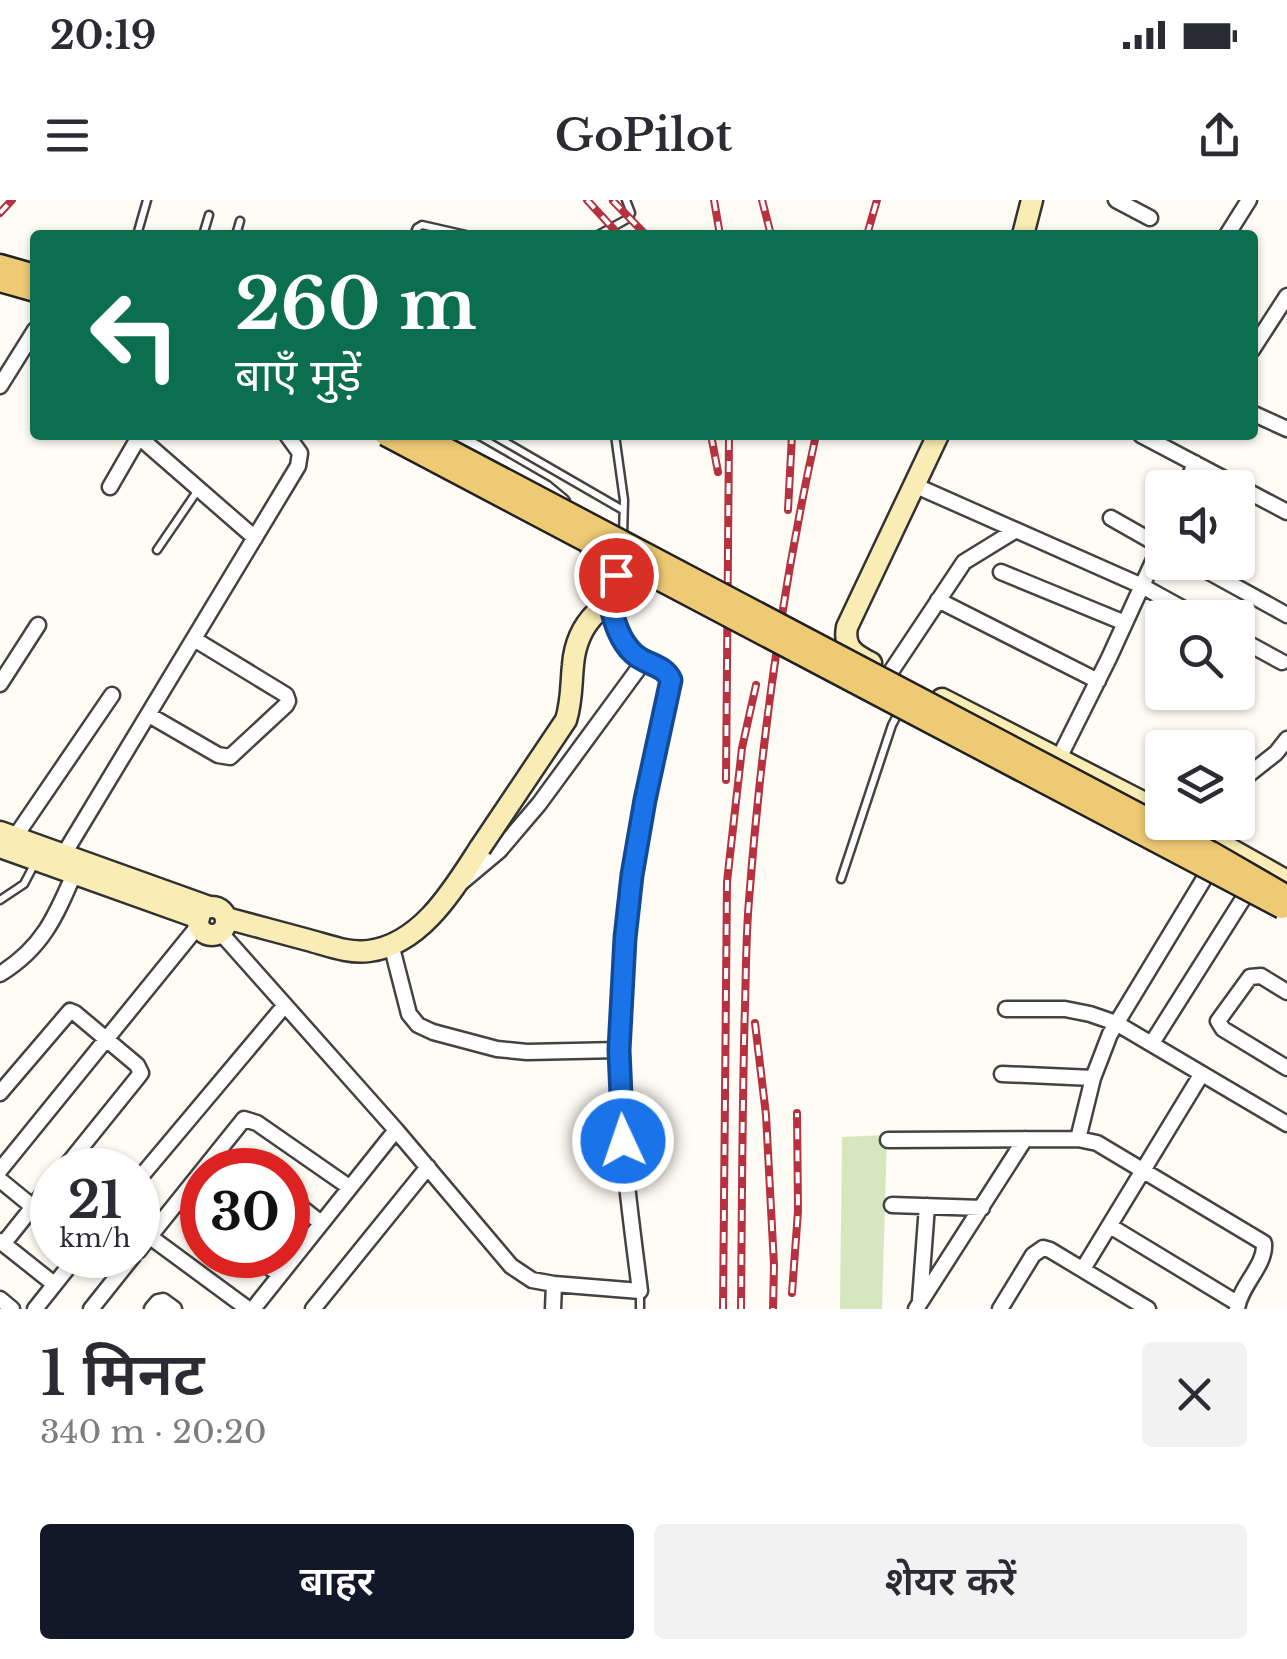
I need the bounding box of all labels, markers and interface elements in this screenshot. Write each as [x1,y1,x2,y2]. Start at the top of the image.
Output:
text: 20:19 [50,12,156,59]
text: GoPilot [555,107,732,163]
icon: menu [40,108,95,163]
icon: share [1192,108,1247,163]
text: 260 m [235,261,477,348]
icon: left [70,270,200,400]
text: बाएँ मुड़ें [235,347,361,403]
map controls [1145,470,1255,840]
button: sound [1145,470,1255,580]
pin [574,533,659,618]
icon: arrive [589,548,644,603]
button: search [1145,600,1255,710]
button: layers [1145,730,1255,840]
position arrow [571,1089,675,1193]
speed limit sign: 30 [180,1148,310,1278]
text: 21 [68,1169,122,1232]
text: km/h [60,1223,130,1254]
text: 1 मिनट [40,1337,205,1411]
button: close [1142,1342,1247,1447]
text: 340 m · 20:20 [40,1412,267,1452]
button: बाहर [40,1524,634,1639]
button: शेयर करें [654,1524,1247,1639]

